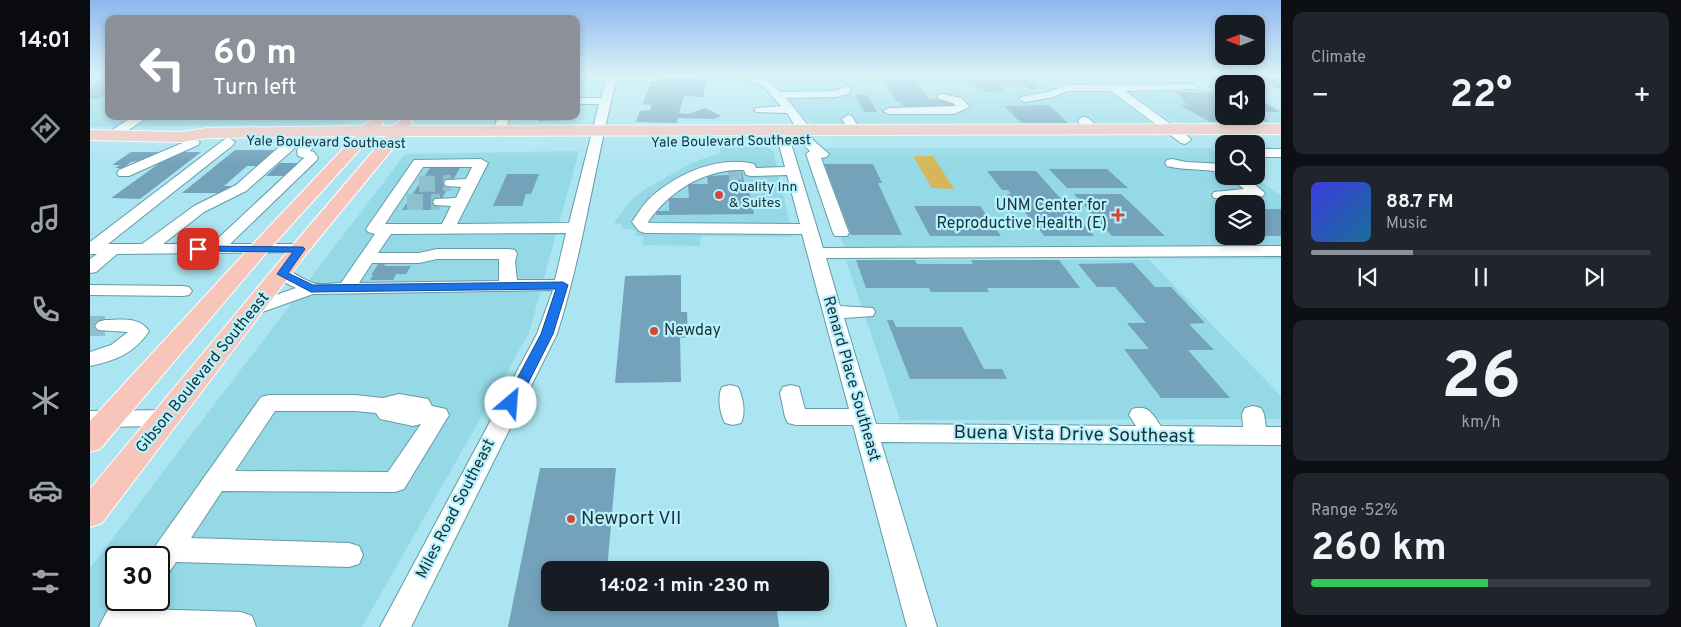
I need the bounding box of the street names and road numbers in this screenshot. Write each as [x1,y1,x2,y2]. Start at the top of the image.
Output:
street label: Yale Boulevard Southeast [651,132,811,152]
street label: Yale Boulevard Southeast [246,133,406,153]
street label: Gibson Boulevard Southeast [132,288,274,458]
street label: Renard Place Southeast [818,294,884,464]
street label: Buena Vista Drive Southeast [953,421,1195,449]
street label: Miles Road Southeast [412,436,500,582]

